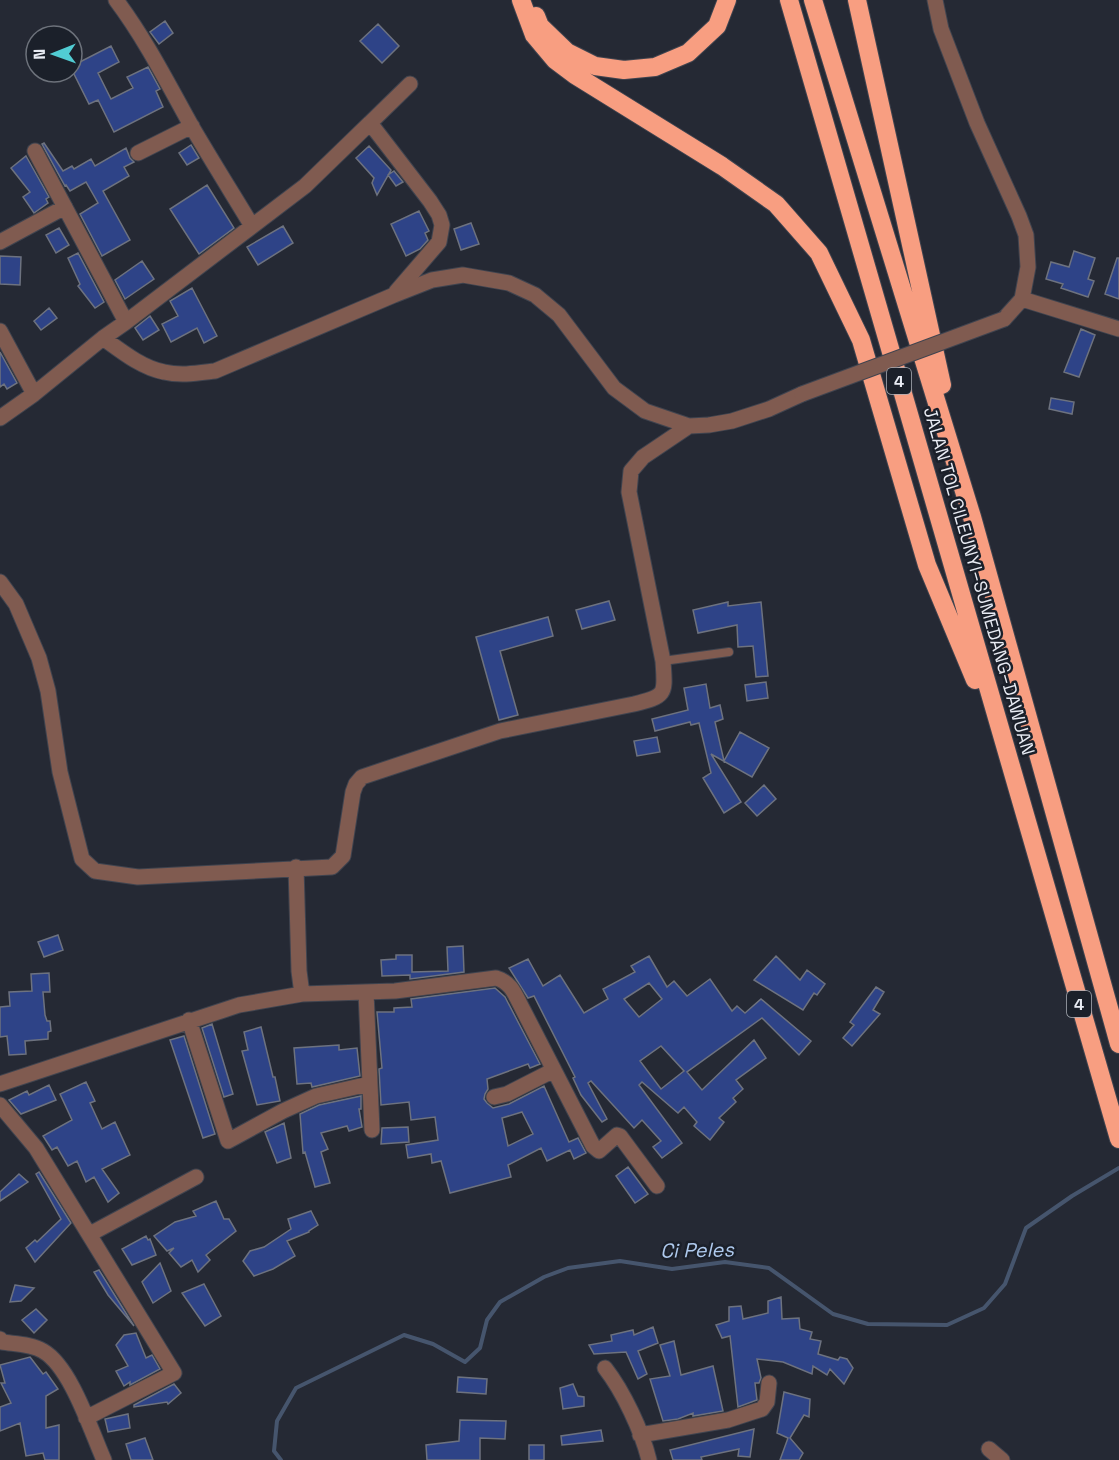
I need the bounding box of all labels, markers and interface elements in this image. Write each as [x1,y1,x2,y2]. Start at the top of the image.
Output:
north arrow [24,24,84,84]
text: N [29,49,50,60]
road number: 4 [887,368,911,394]
street label: JALAN TOL CILEUNYI–SUMEDANG–DAWUAN [919,404,1040,758]
road number: 4 [1067,991,1091,1017]
water label: Ci Peles [660,1236,736,1264]

